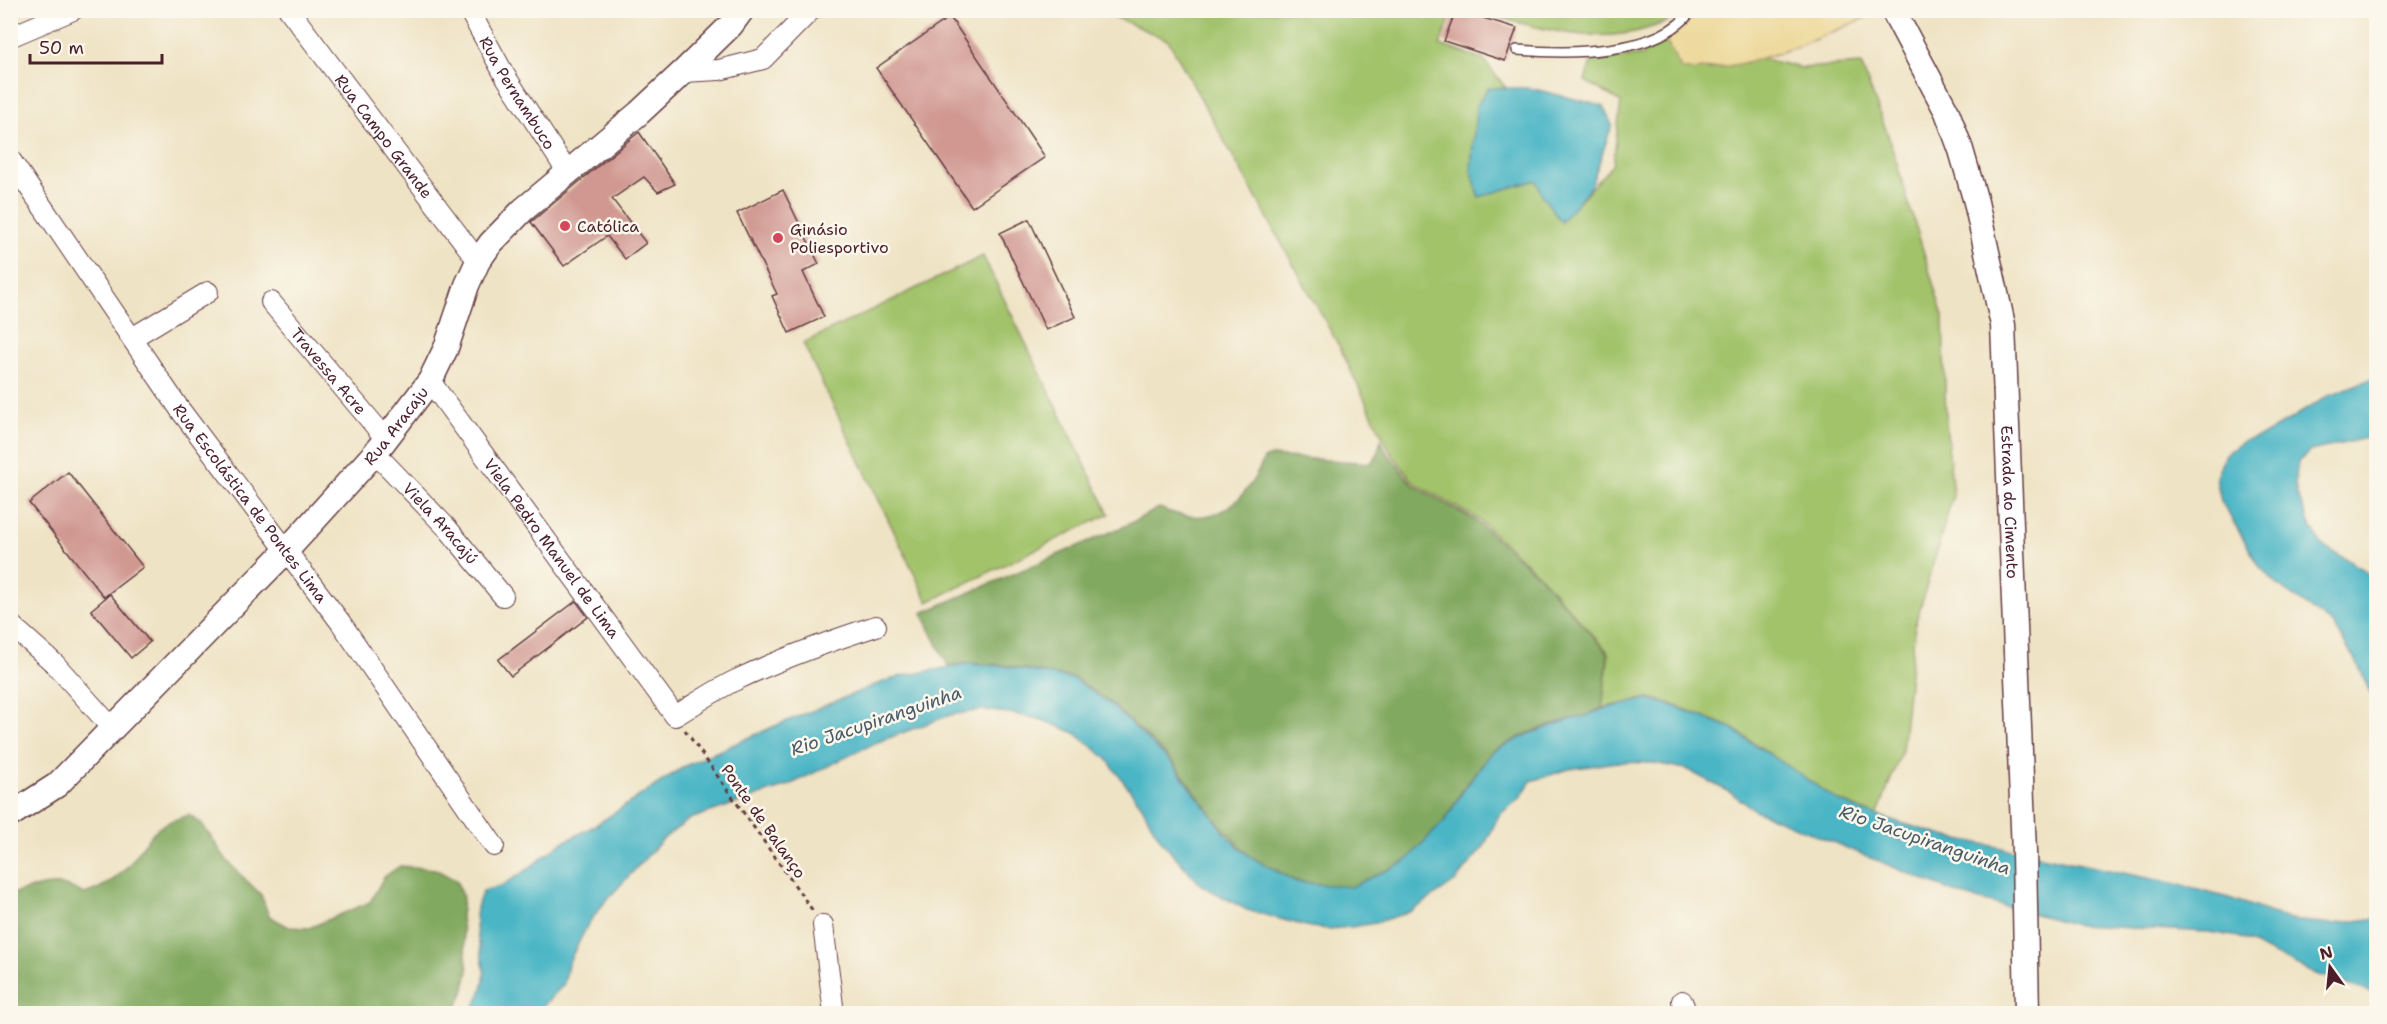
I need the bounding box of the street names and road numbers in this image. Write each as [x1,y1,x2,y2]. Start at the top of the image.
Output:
street label: Rua Pernambuco [474,33,560,154]
street label: Rua Campo Grande [330,70,437,203]
street label: Travessa Acre [286,323,371,419]
street label: Rua Aracaju [359,382,433,470]
street label: Rua Escolástica de Pontes Lima [168,400,332,607]
street label: Estrada do Cimento [1996,425,2023,579]
street label: Viela Pedro Manuel de Lima [479,454,625,643]
street label: Viela Aracajú [398,478,482,569]
street label: Ponte de Balanço [716,760,811,882]

